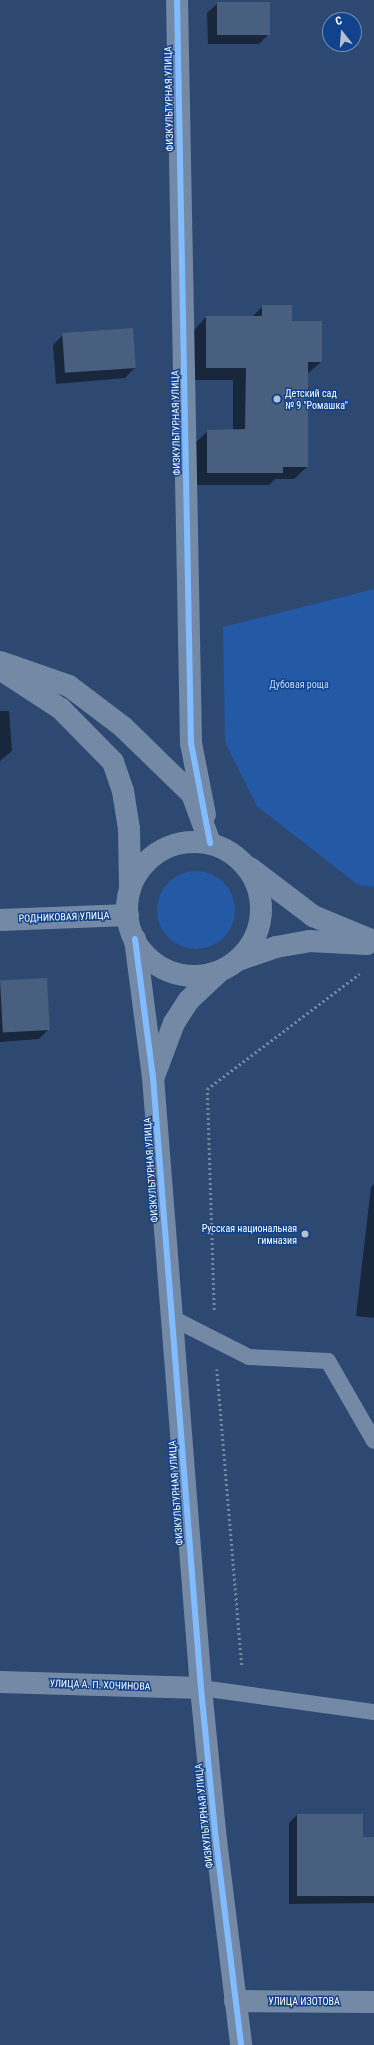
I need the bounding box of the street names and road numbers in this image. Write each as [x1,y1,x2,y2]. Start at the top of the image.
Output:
street label: ФИЗКУЛЬТУРНАЯ УЛИЦА [162,46,176,152]
street label: ФИЗКУЛЬТУРНАЯ УЛИЦА [169,370,183,476]
street label: РОДНИКОВАЯ УЛИЦА [18,909,110,925]
street label: ФИЗКУЛЬТУРНАЯ УЛИЦА [141,1117,161,1223]
street label: ФИЗКУЛЬТУРНАЯ УЛИЦА [166,1440,186,1546]
street label: УЛИЦА А. П. ХОЧИНОВА [49,1677,151,1693]
street label: ФИЗКУЛЬТУРНАЯ УЛИЦА [193,1763,215,1869]
street label: УЛИЦА ИЗОТОВА [268,1996,340,2008]

